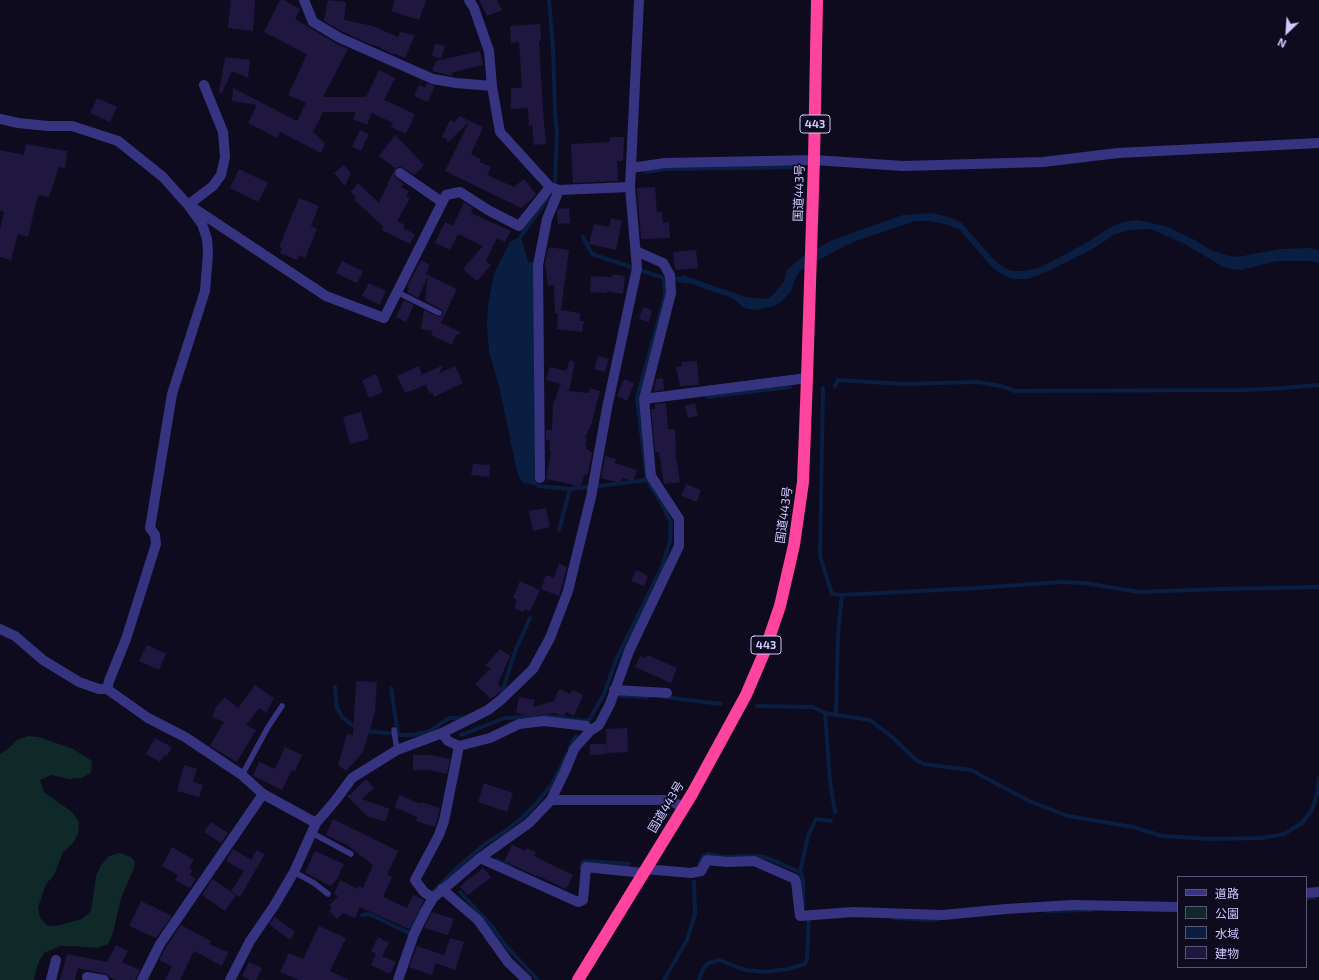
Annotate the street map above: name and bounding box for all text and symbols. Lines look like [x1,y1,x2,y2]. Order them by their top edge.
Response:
north arrow [1267,12,1307,52]
text: N [1275,36,1288,51]
road number: 443 [800,115,830,133]
street label: 国道443号 [791,164,807,222]
street label: 国道443号 [773,486,795,544]
road number: 443 [751,636,781,654]
street label: 国道443号 [645,779,687,835]
legend [1177,876,1307,968]
text: 道路 [1215,886,1239,900]
text: 公園 [1215,906,1239,920]
text: 水域 [1215,926,1239,940]
text: 建物 [1215,946,1239,960]

